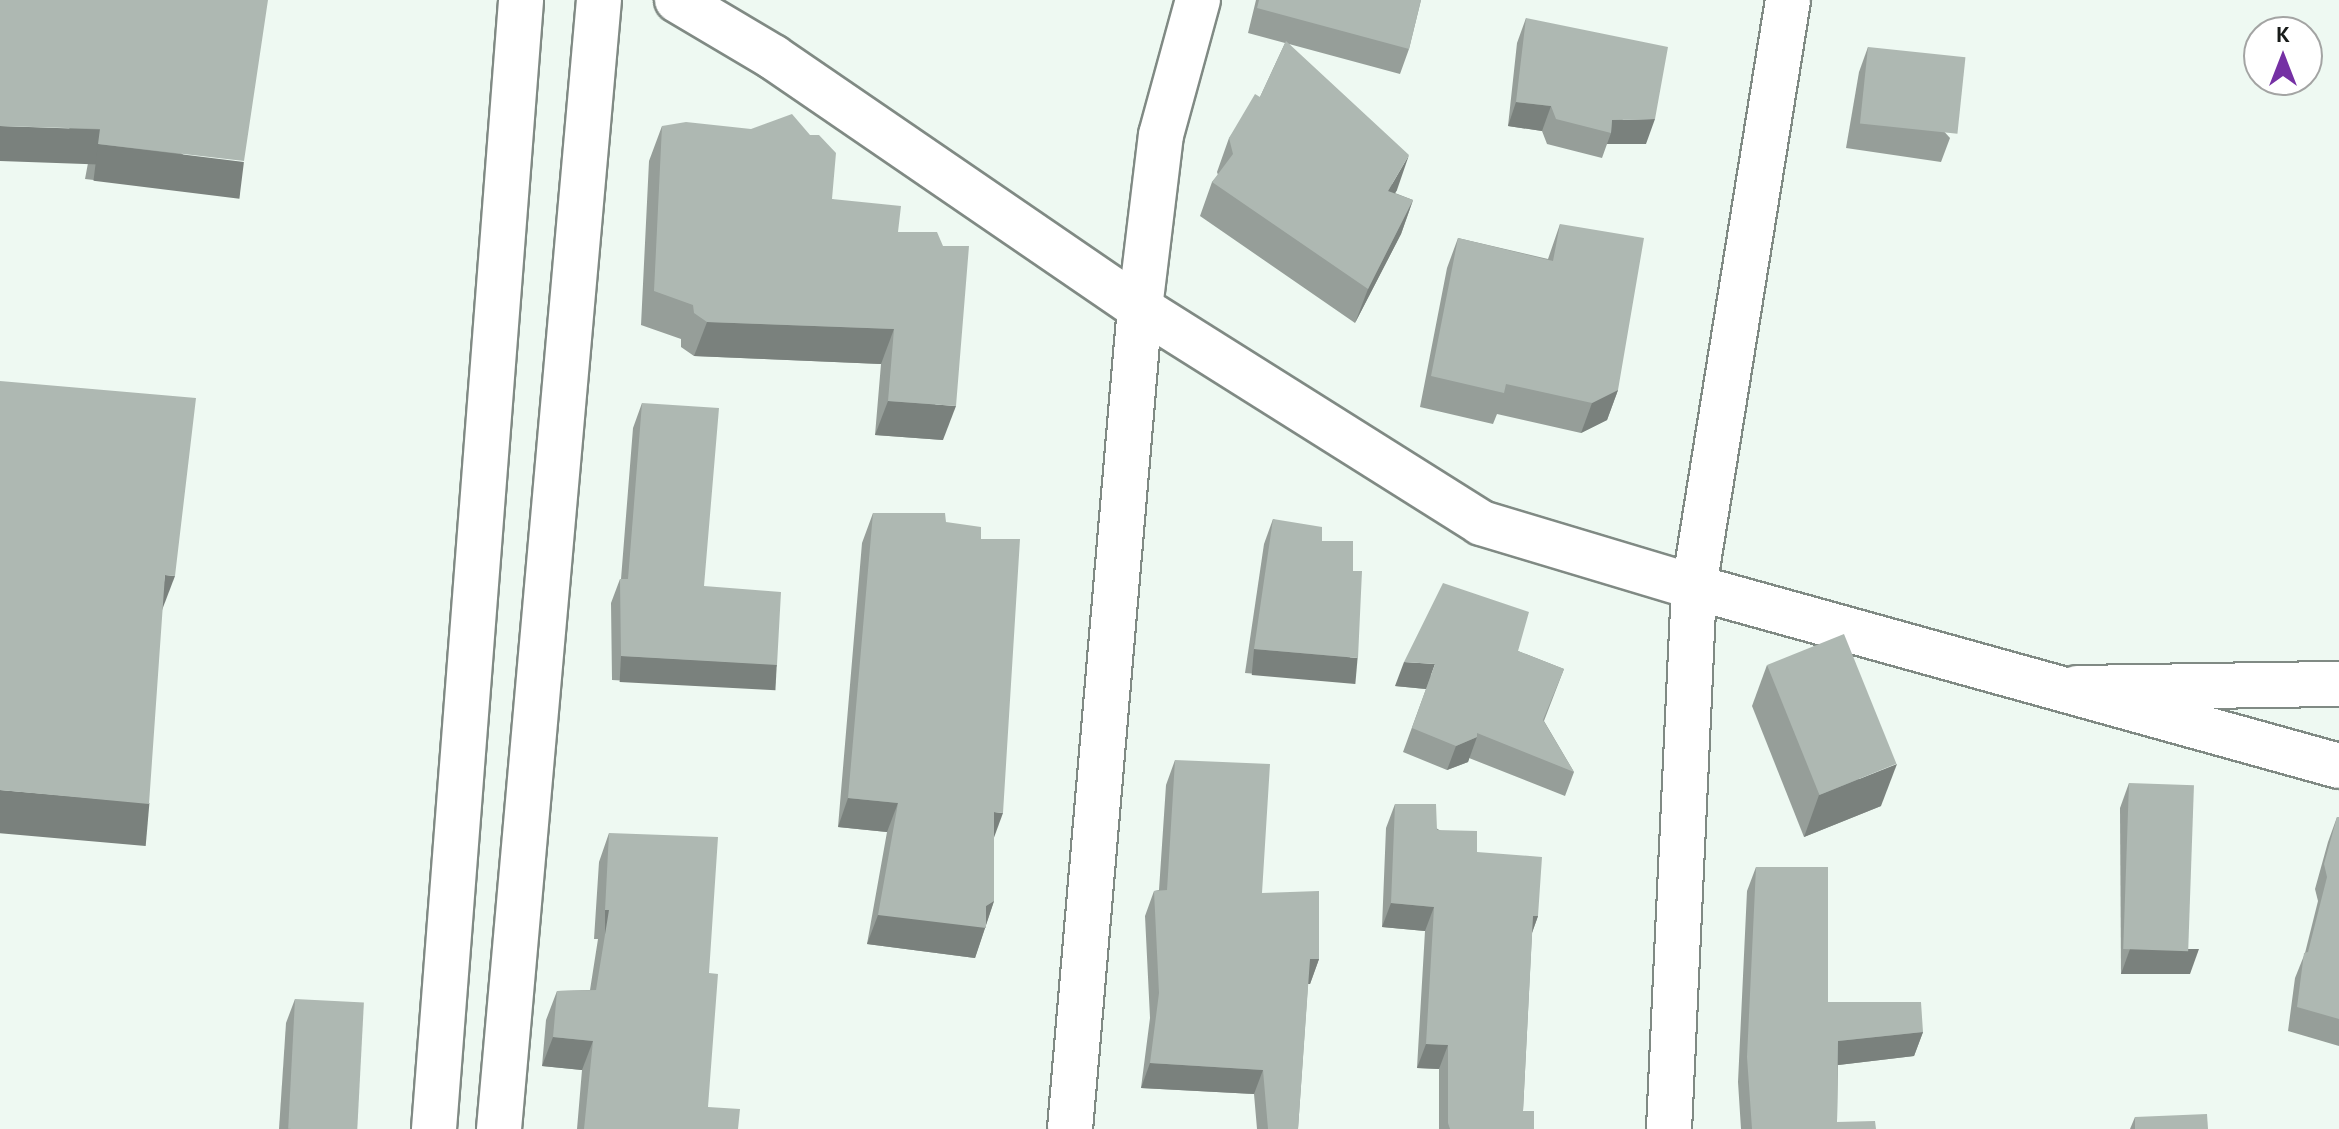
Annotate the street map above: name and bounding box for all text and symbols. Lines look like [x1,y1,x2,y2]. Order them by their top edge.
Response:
north arrow [2243,16,2323,96]
text: K [2276,20,2290,48]

